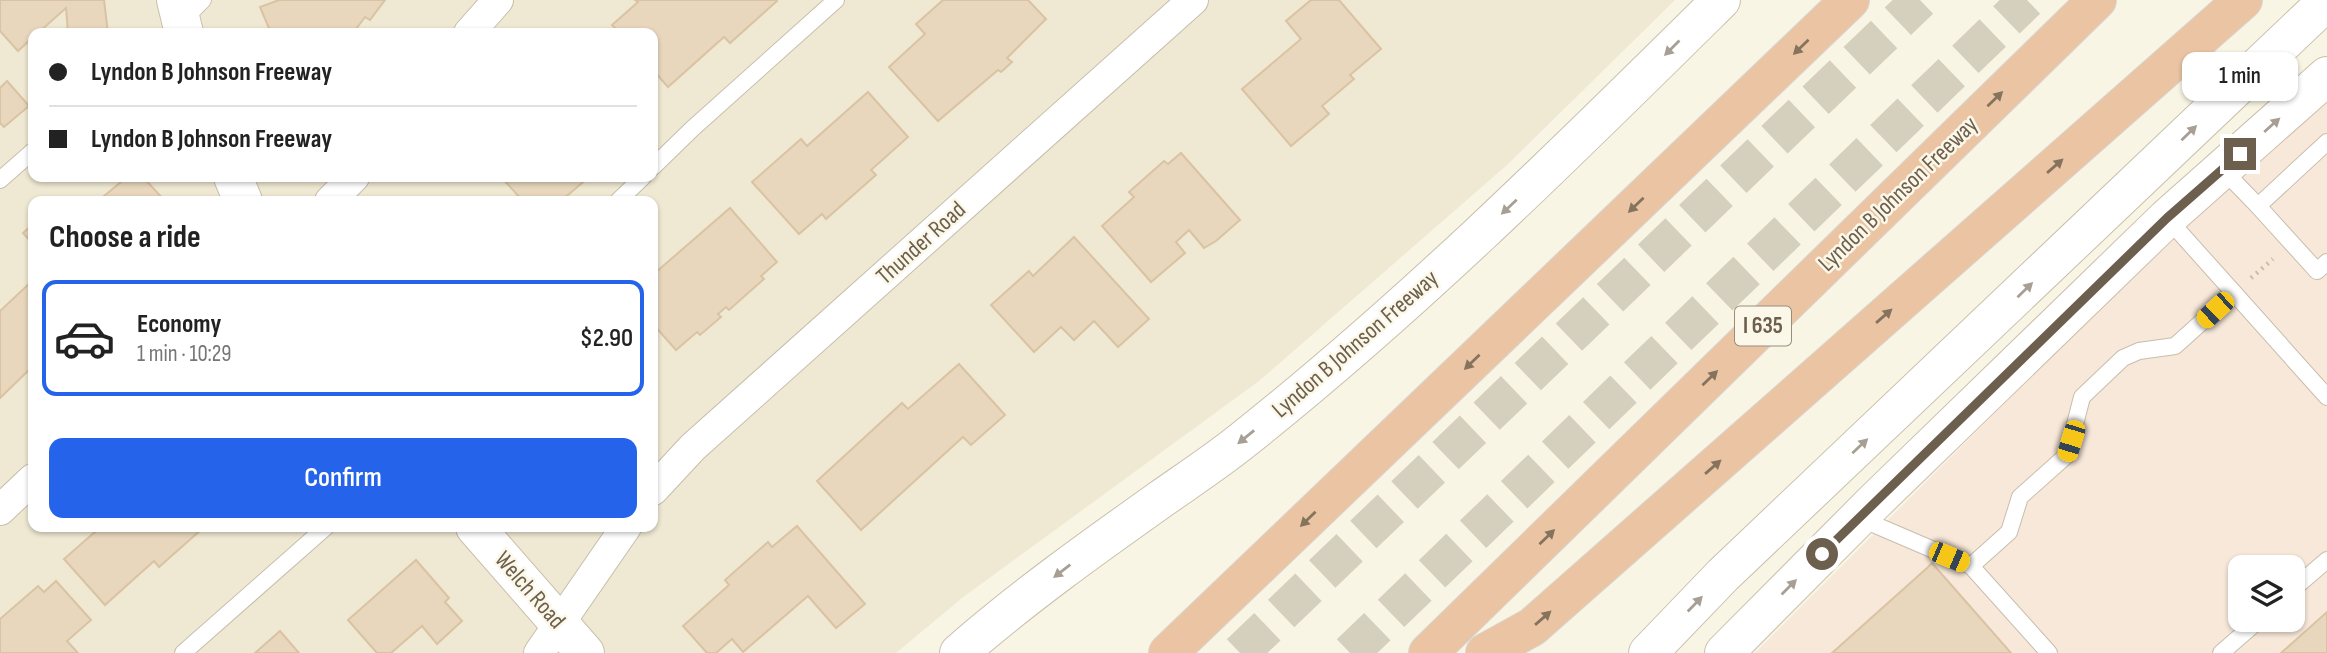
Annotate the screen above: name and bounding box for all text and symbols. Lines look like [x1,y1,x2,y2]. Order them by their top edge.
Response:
one-way arrow [1665,39,1681,56]
one-way arrow [1792,39,1809,56]
callout: 1 min [2182,52,2298,102]
text: Lyndon B Johnson Freeway [91,57,332,88]
text: 1 min [2219,62,2261,90]
one-way arrow [1987,91,2003,108]
street label: Lyndon B Johnson Freeway [1812,110,1984,278]
one-way arrow [2263,117,2281,133]
text: Lyndon B Johnson Freeway [91,124,332,155]
one-way arrow [2180,125,2197,141]
route end [2224,138,2256,170]
one-way arrow [2046,159,2063,174]
street label: Thunder Road [870,195,972,291]
one-way arrow [1628,196,1645,212]
one-way arrow [1501,198,1518,215]
text: Choose a ride [49,218,201,257]
street label: Lyndon B Johnson Freeway [1266,264,1444,424]
one-way arrow [2016,281,2033,298]
car [2193,288,2238,332]
road number: I 635 [1735,306,1791,346]
icon: car [53,307,116,370]
text: Economy [137,309,221,340]
one-way arrow [1875,309,1892,325]
text: $2.90 [580,323,633,354]
text: 1 min · 10:29 [137,340,232,368]
one-way arrow [1464,354,1481,370]
one-way arrow [1701,370,1718,386]
car [2055,418,2088,464]
one-way arrow [1238,430,1256,445]
button: Confirm [49,438,637,518]
one-way arrow [1851,438,1868,455]
one-way arrow [1704,459,1722,475]
one-way arrow [1300,511,1317,527]
one-way arrow [1538,529,1555,545]
route start [1806,538,1838,570]
car [1926,539,1973,575]
street label: Welch Road [489,545,571,635]
map controls [2228,555,2305,632]
button: layers [2228,555,2305,632]
one-way arrow [1053,563,1071,577]
one-way arrow [1781,579,1798,596]
one-way arrow [1687,596,1703,613]
one-way arrow [1534,610,1552,626]

